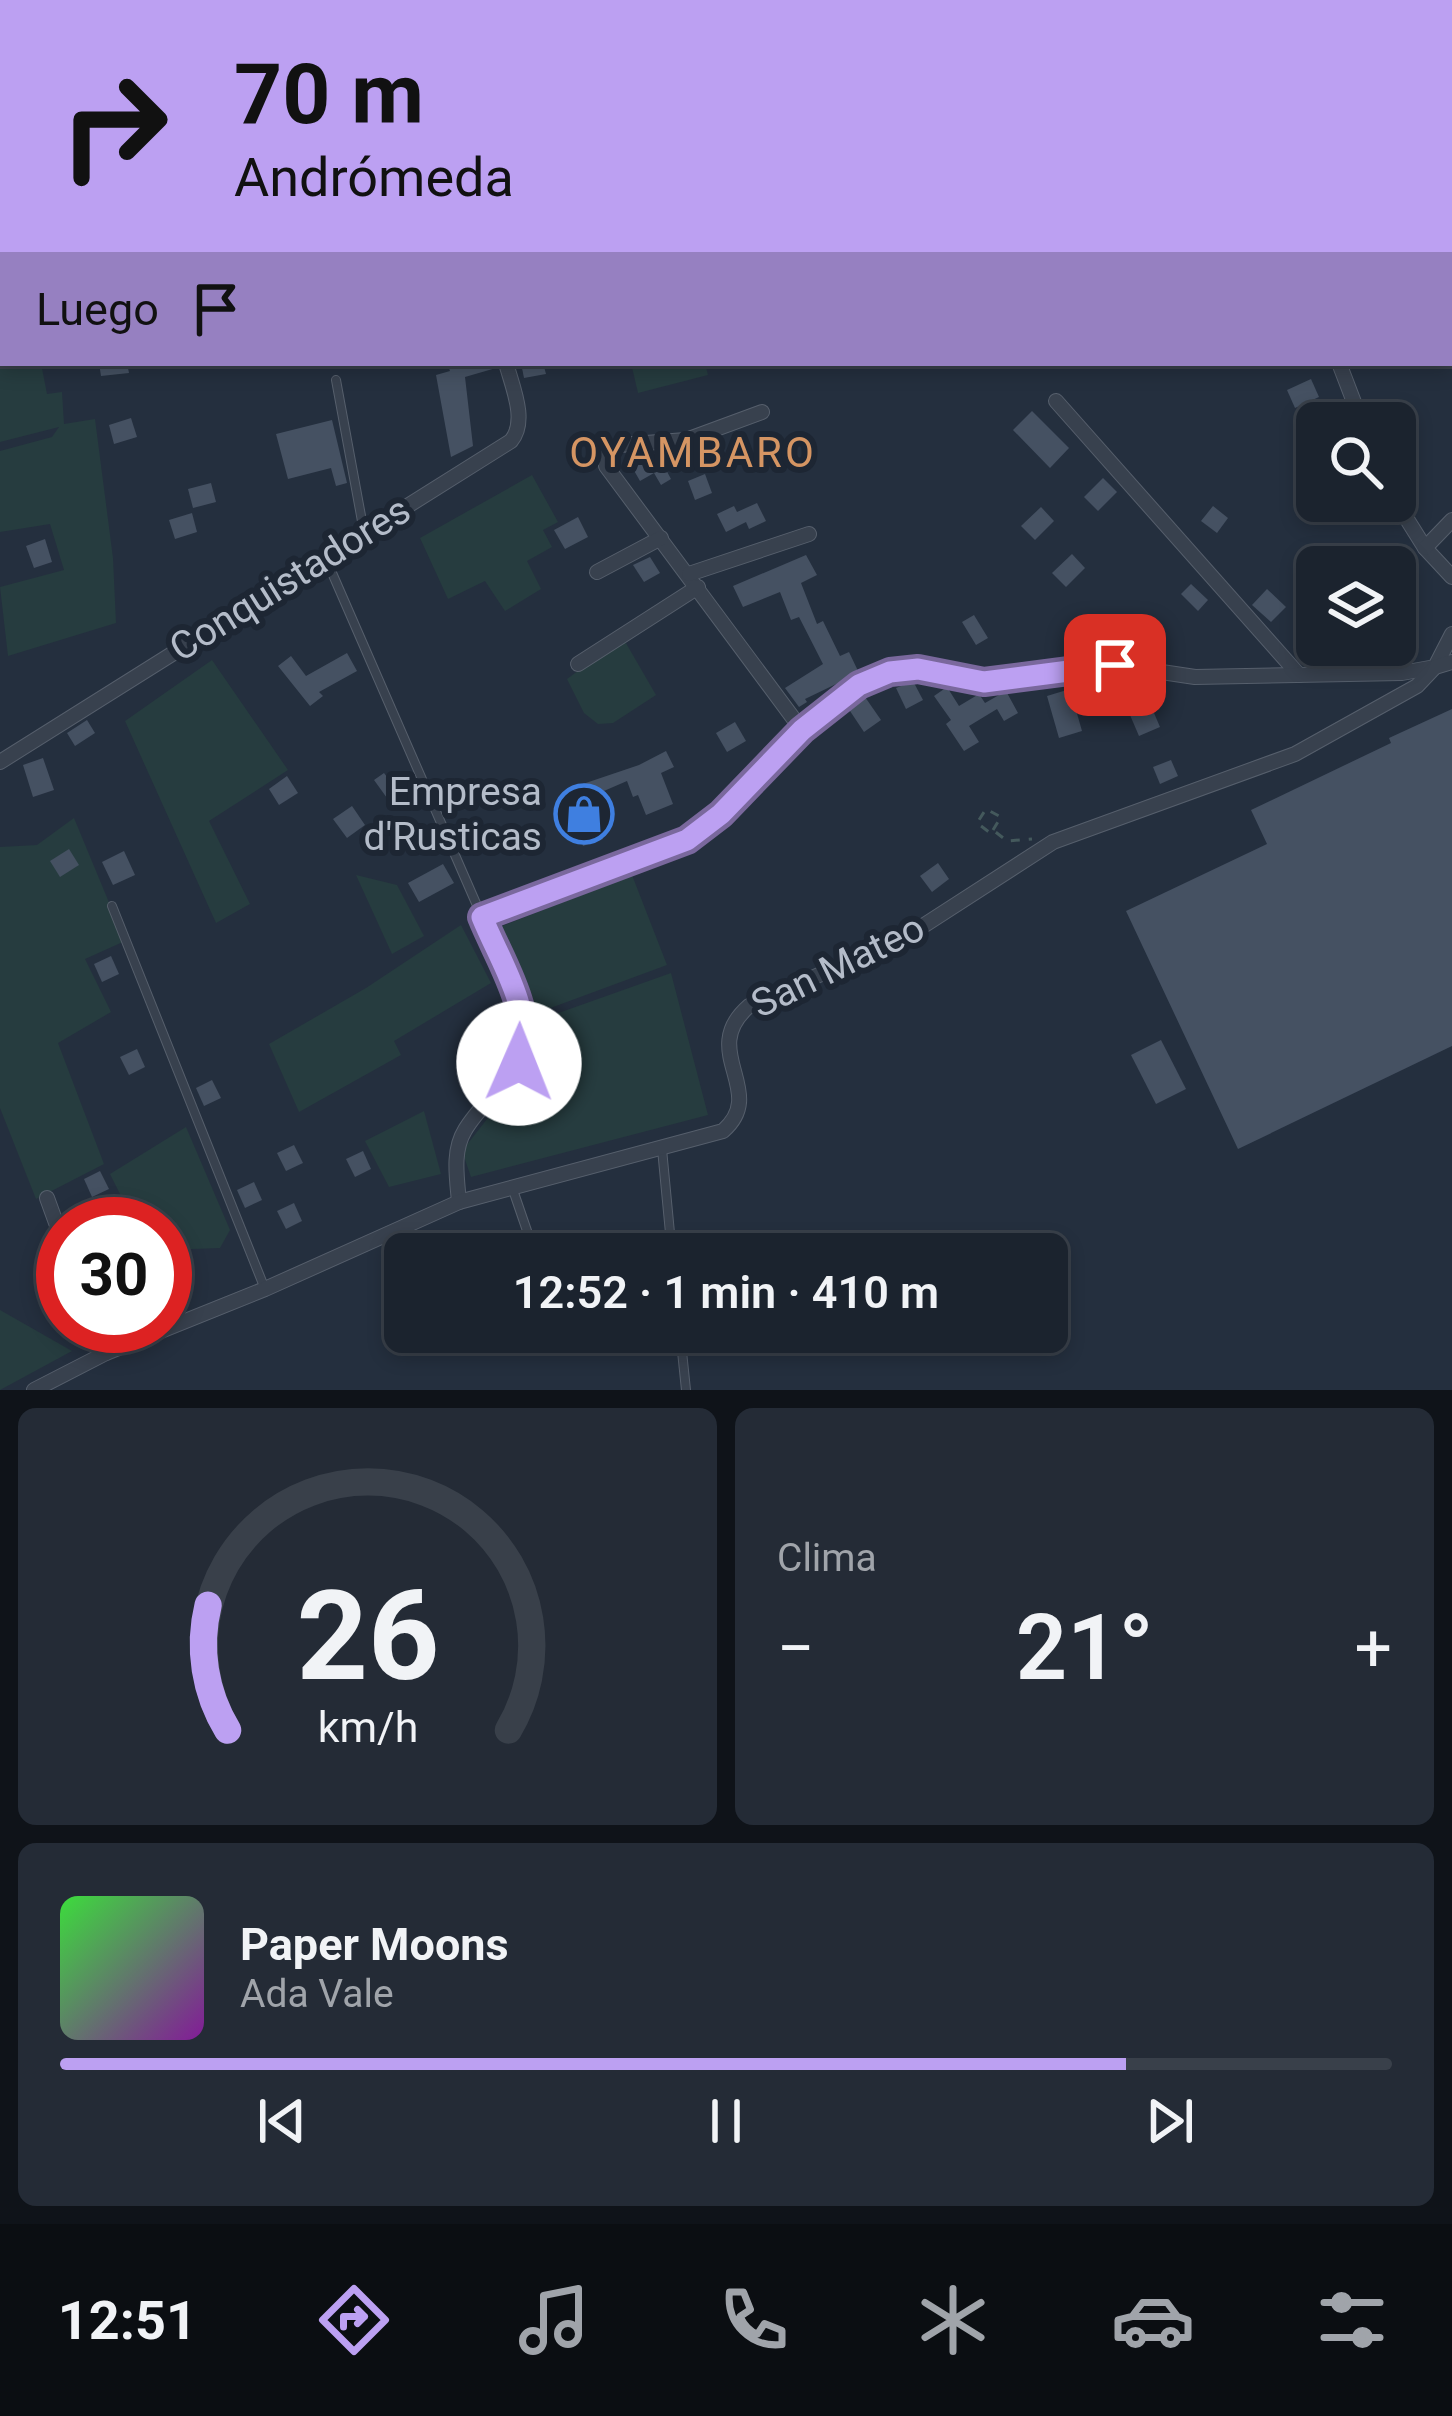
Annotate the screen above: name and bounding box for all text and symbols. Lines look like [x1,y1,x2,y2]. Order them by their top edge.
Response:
text: 70 m [234,45,424,144]
icon: right [36,48,192,204]
text: Andrómeda [234,146,514,209]
icon: arrive [183,276,249,342]
text: Luego [36,283,159,336]
map controls [1296,402,1416,666]
button: search [1296,402,1416,522]
district label: OYAMBARO [569,428,817,477]
street label: Conquistadores [161,487,419,671]
button: layers [1296,546,1416,666]
pin [1064,614,1166,716]
icon: arrive [1082,632,1148,698]
place label: Empresa d'Rusticas [364,769,542,860]
shop icon: Empresa d'Rusticas [553,783,615,845]
street label: San Mateo [744,904,932,1028]
position arrow [456,1000,582,1126]
speed limit sign: 30 [36,1197,192,1353]
text: 12:52 · 1 min · 410 m [513,1266,939,1319]
text: Clima [777,1535,877,1581]
text: 26 [296,1563,439,1709]
text: 21° [1016,1596,1153,1701]
text: − [777,1610,815,1687]
text: + [1355,1610,1392,1687]
text: km/h [317,1701,418,1751]
text: Paper Moons [240,1918,509,1971]
text: Ada Vale [240,1971,394,2017]
icon: previous [249,2088,315,2154]
icon: pause [693,2088,759,2154]
icon: next [1137,2088,1203,2154]
icon: directions [312,2278,396,2362]
icon: music [512,2278,596,2362]
icon: phone [712,2278,796,2362]
icon: climate [911,2278,995,2362]
icon: car [1111,2278,1195,2362]
icon: filters [1310,2278,1394,2362]
text: 12:51 [58,2289,197,2352]

